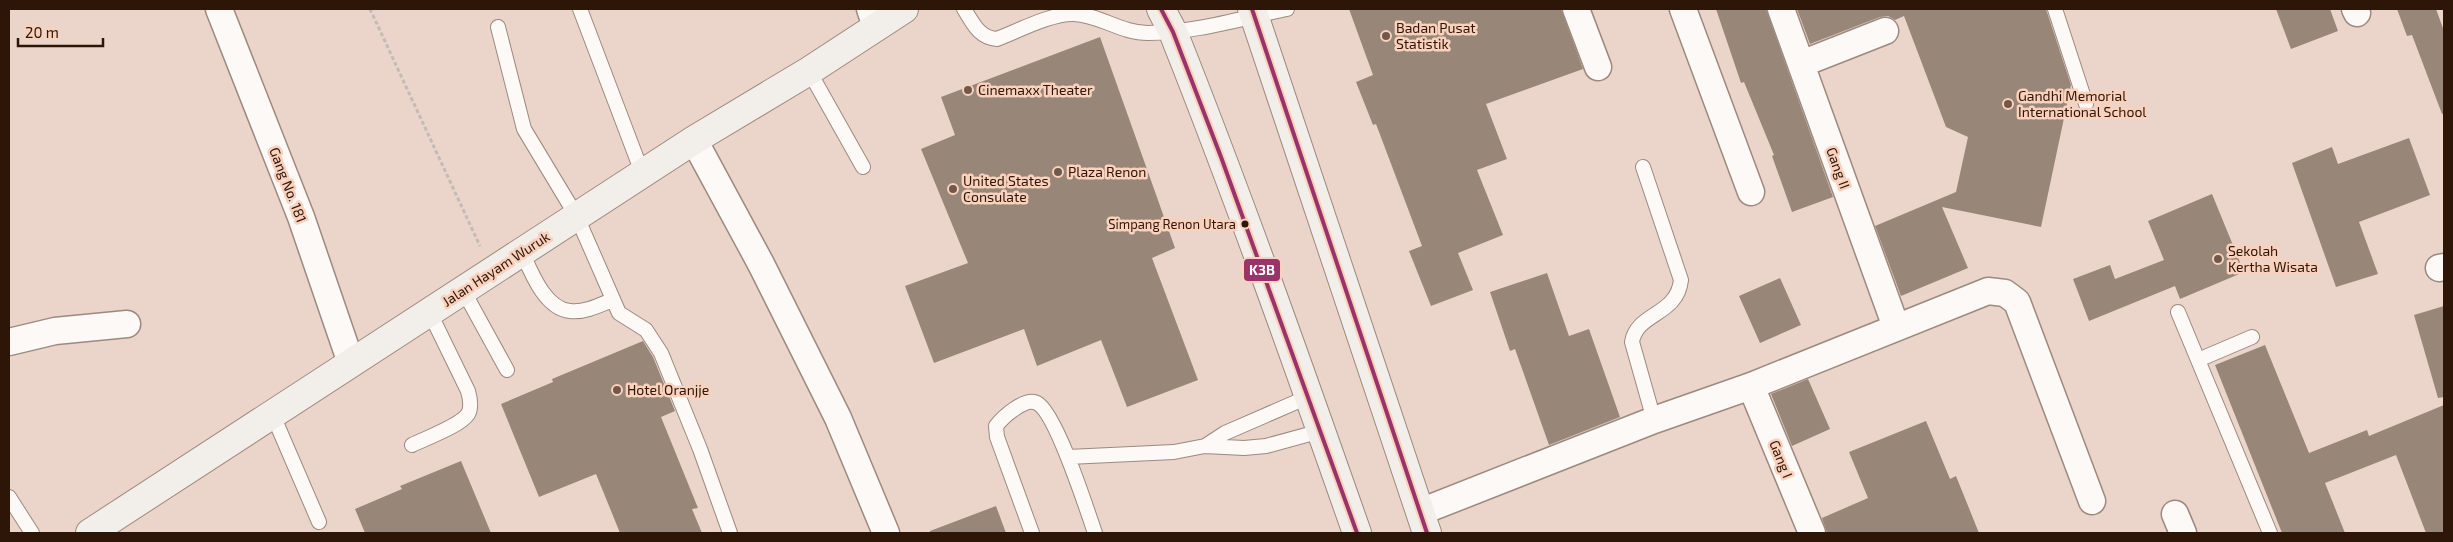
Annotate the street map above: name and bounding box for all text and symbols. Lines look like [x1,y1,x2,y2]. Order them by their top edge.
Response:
scale bar [18,15,102,47]
place label: Badan Pusat Statistik [1396,19,1476,52]
text: 20 m [25,23,59,41]
marker: Badan Pusat Statistik [1380,30,1392,42]
place label: Cinemaxx Theater [978,81,1093,98]
marker: Cinemaxx Theater [962,84,974,96]
place label: Gandhi Memorial International School [2018,87,2147,120]
marker: Gandhi Memorial International School [2002,98,2014,110]
street label: Gang No. 181 [266,145,311,225]
street label: Gang II [1823,145,1854,191]
place label: Plaza Renon [1068,163,1146,180]
marker: Plaza Renon [1052,166,1064,178]
place label: United States Consulate [963,172,1049,205]
marker: United States Consulate [947,183,959,195]
place label: Simpang Renon Utara [1108,216,1236,232]
marker: Simpang Renon Utara [1240,219,1250,229]
street label: Jalan Hayam Wuruk [439,228,553,310]
place label: Sekolah Kertha Wisata [2228,242,2318,275]
marker: Sekolah Kertha Wisata [2212,253,2224,265]
line badge: K3B [1243,258,1281,282]
text: K3B [1249,261,1275,278]
place label: Hotel Oranjje [627,381,709,398]
marker: Hotel Oranjje [611,384,623,396]
street label: Gang I [1766,437,1797,480]

